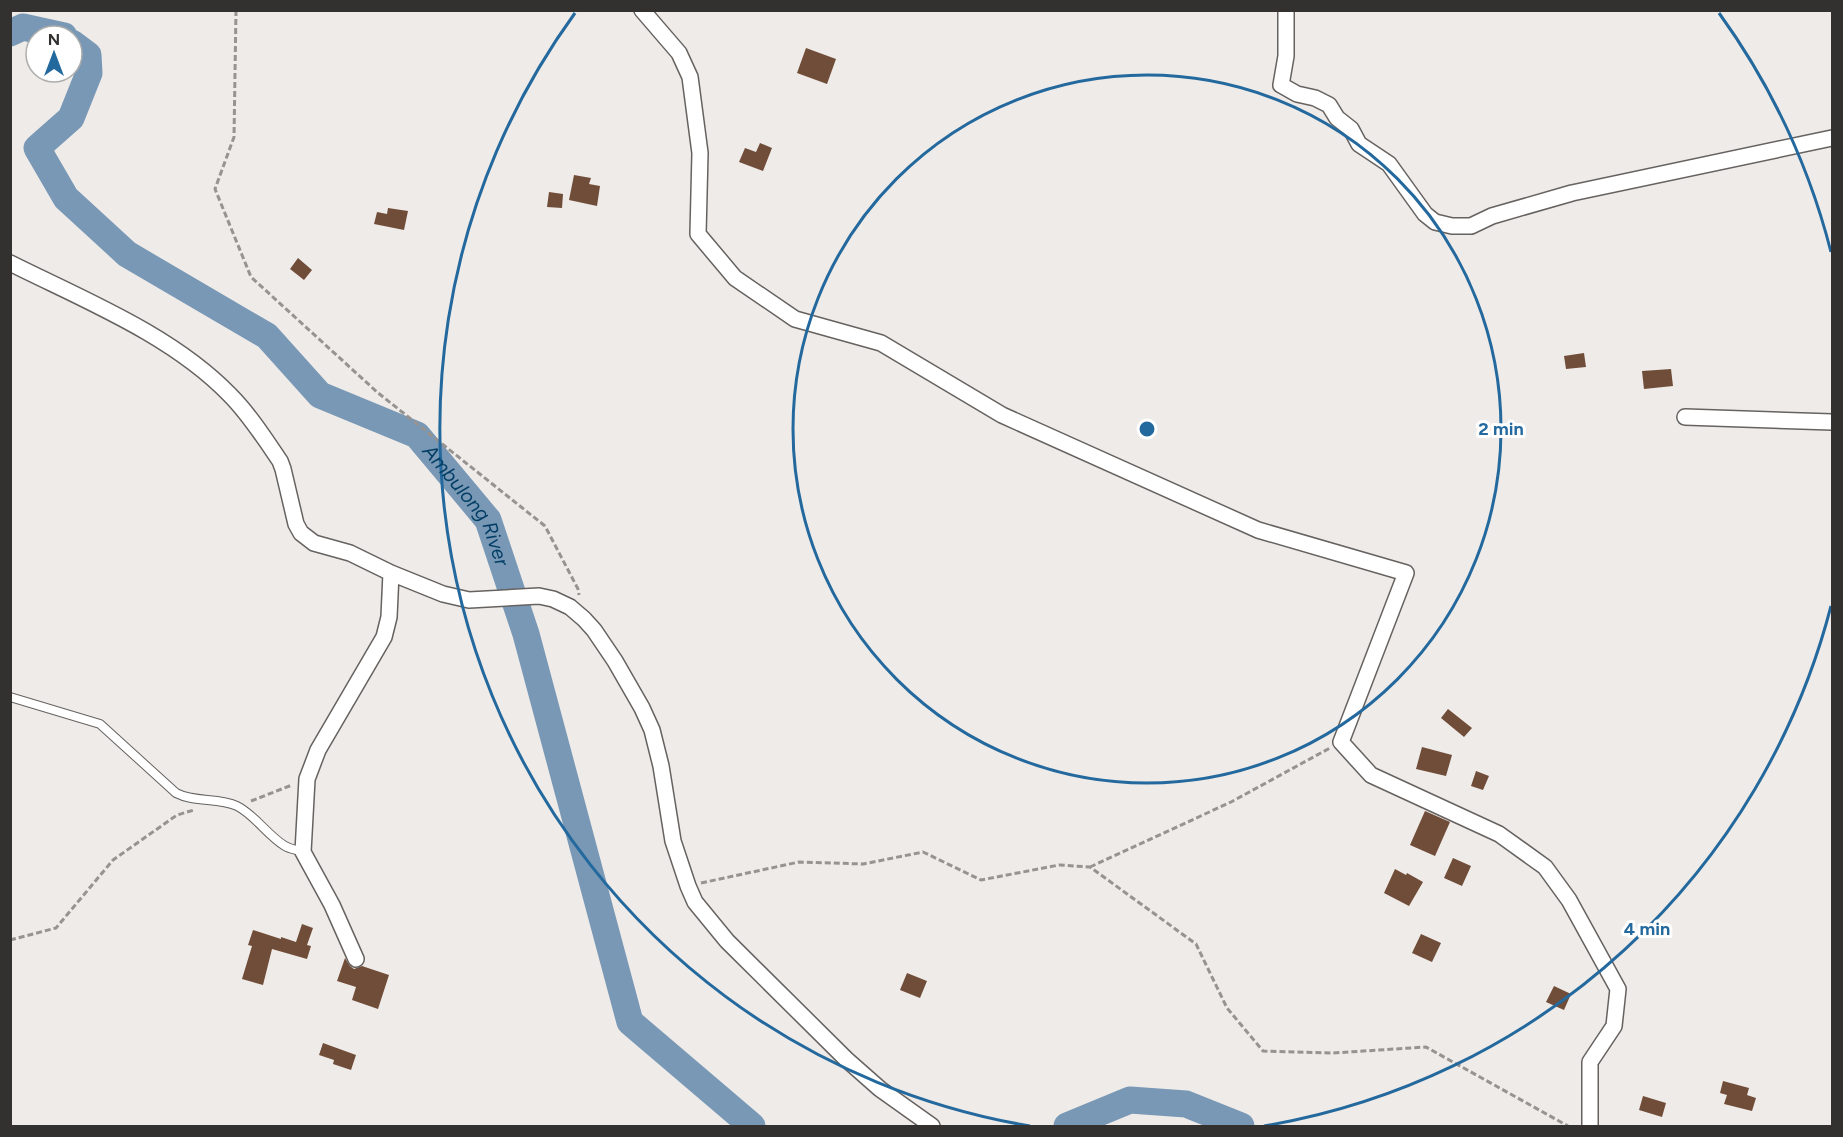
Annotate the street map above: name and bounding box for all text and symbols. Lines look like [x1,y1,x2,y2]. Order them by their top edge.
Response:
north arrow [24,24,84,84]
text: N [48,30,60,49]
text: 2 min [1478,418,1524,440]
centre of rings [1137,419,1157,439]
water label: Ambulong River [417,439,515,570]
text: 4 min [1624,918,1670,940]

